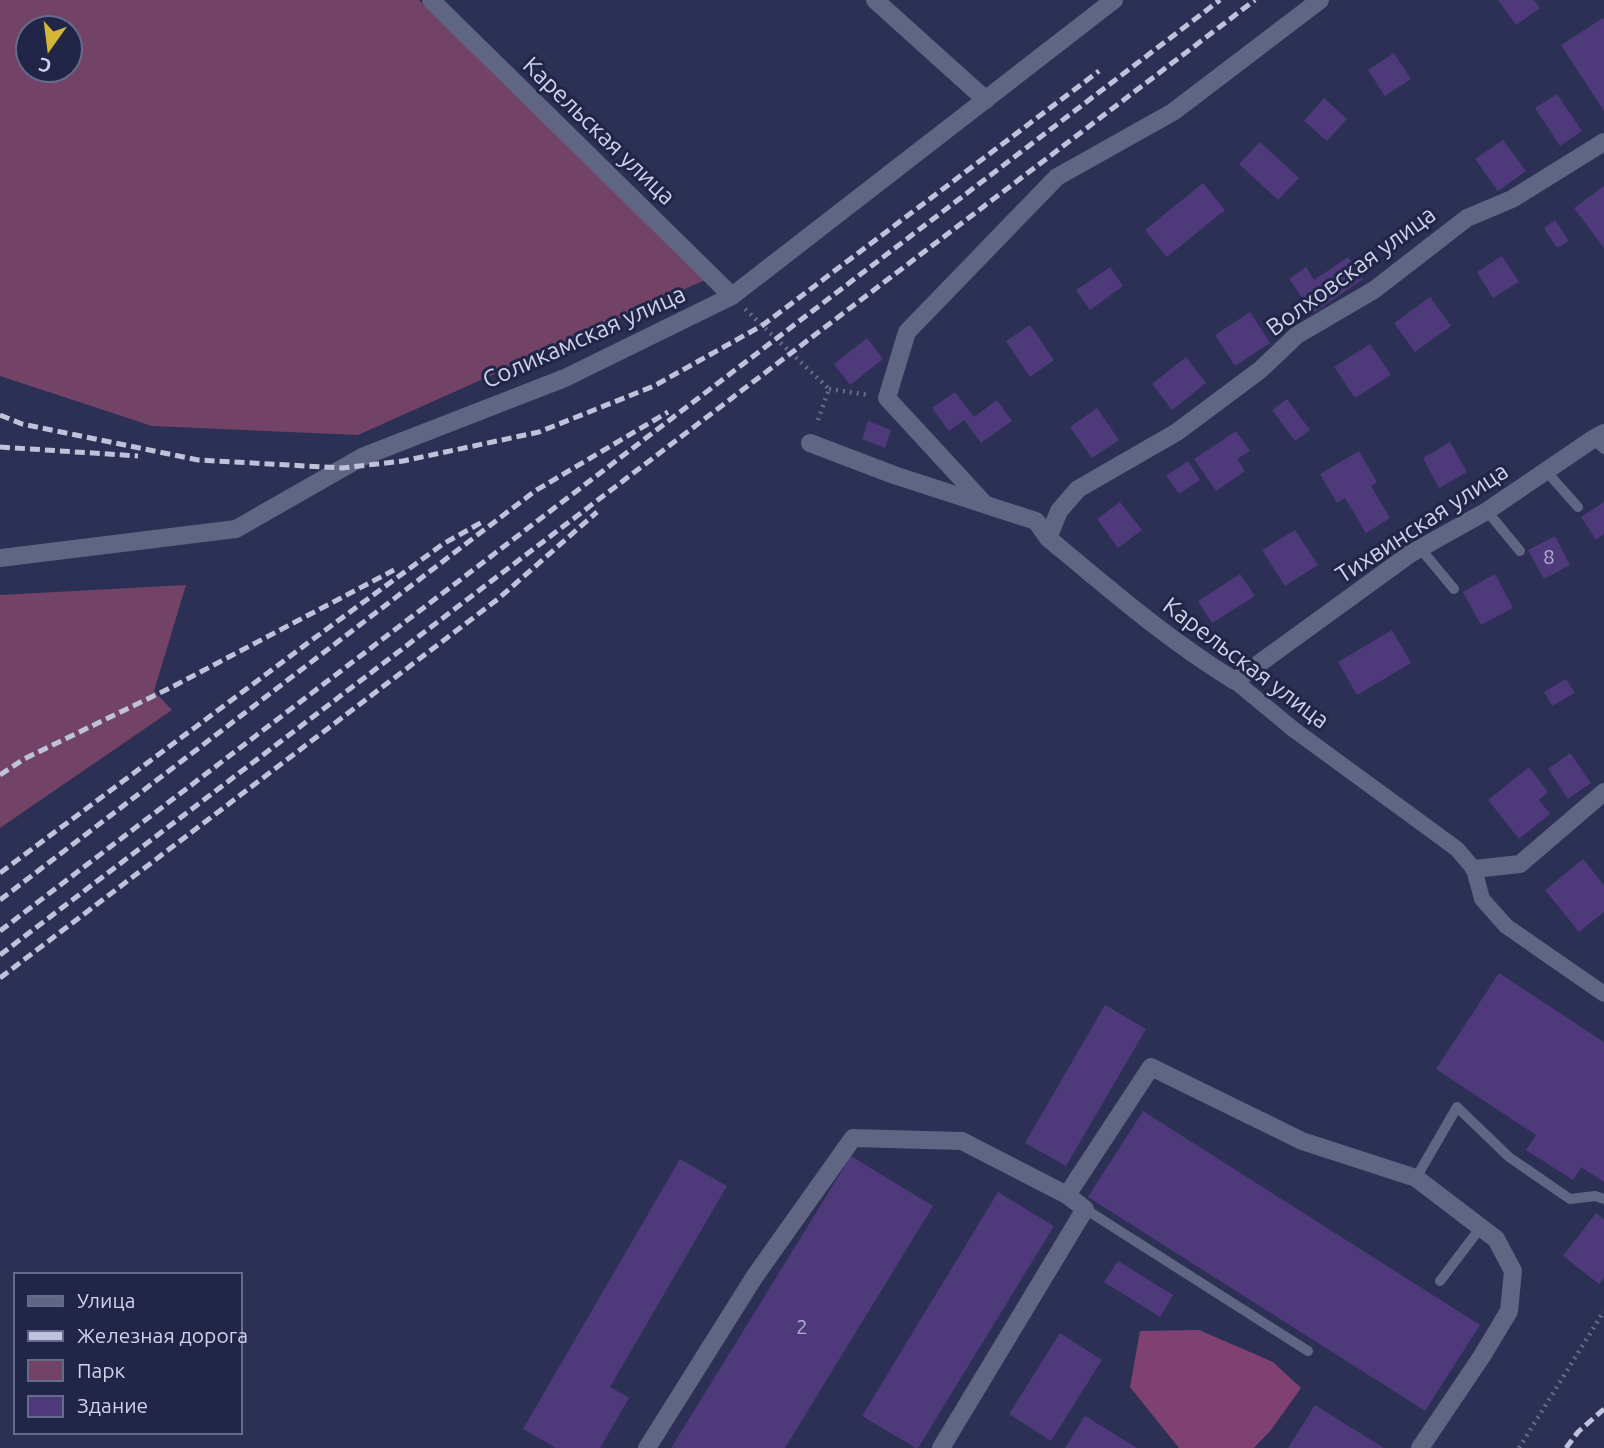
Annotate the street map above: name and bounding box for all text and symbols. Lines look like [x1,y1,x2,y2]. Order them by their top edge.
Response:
north arrow [14,14,84,84]
street label: Карельская улица [518,51,681,210]
text: С [36,53,53,78]
street label: Волховская улица [1261,200,1441,341]
street label: Соликамская улица [478,280,689,393]
street label: Тихвинская улица [1331,457,1513,588]
house number: 8 [1543,544,1555,568]
street label: Карельская улица [1158,591,1335,734]
legend [14,1273,242,1434]
text: Улица [77,1288,135,1312]
house number: 2 [796,1314,808,1338]
text: Железная дорога [77,1323,248,1347]
text: Парк [77,1358,126,1382]
text: Здание [77,1393,148,1417]

